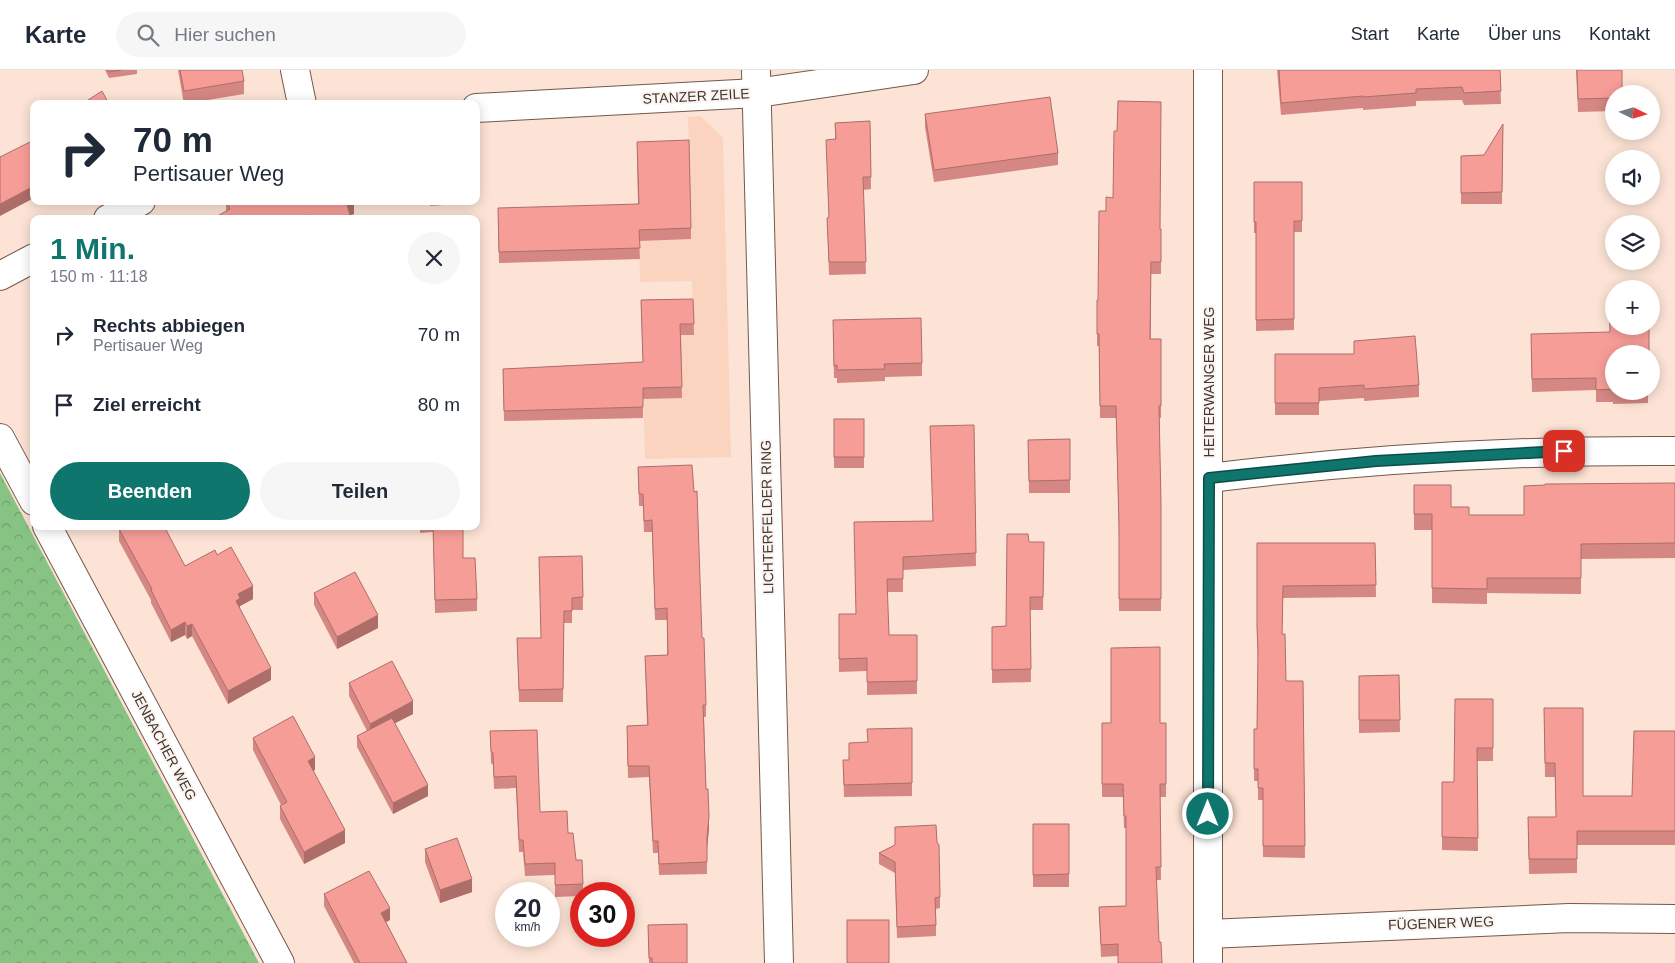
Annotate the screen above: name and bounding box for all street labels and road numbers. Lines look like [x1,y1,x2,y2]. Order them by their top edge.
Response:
street label: STANZER ZEILE [642,85,750,107]
street label: HEITERWANGER WEG [1201,307,1217,457]
street label: LICHTERFELDER RING [758,440,776,594]
street label: JENBACHER WEG [128,687,200,803]
street label: FÜGENER WEG [1388,912,1494,933]

